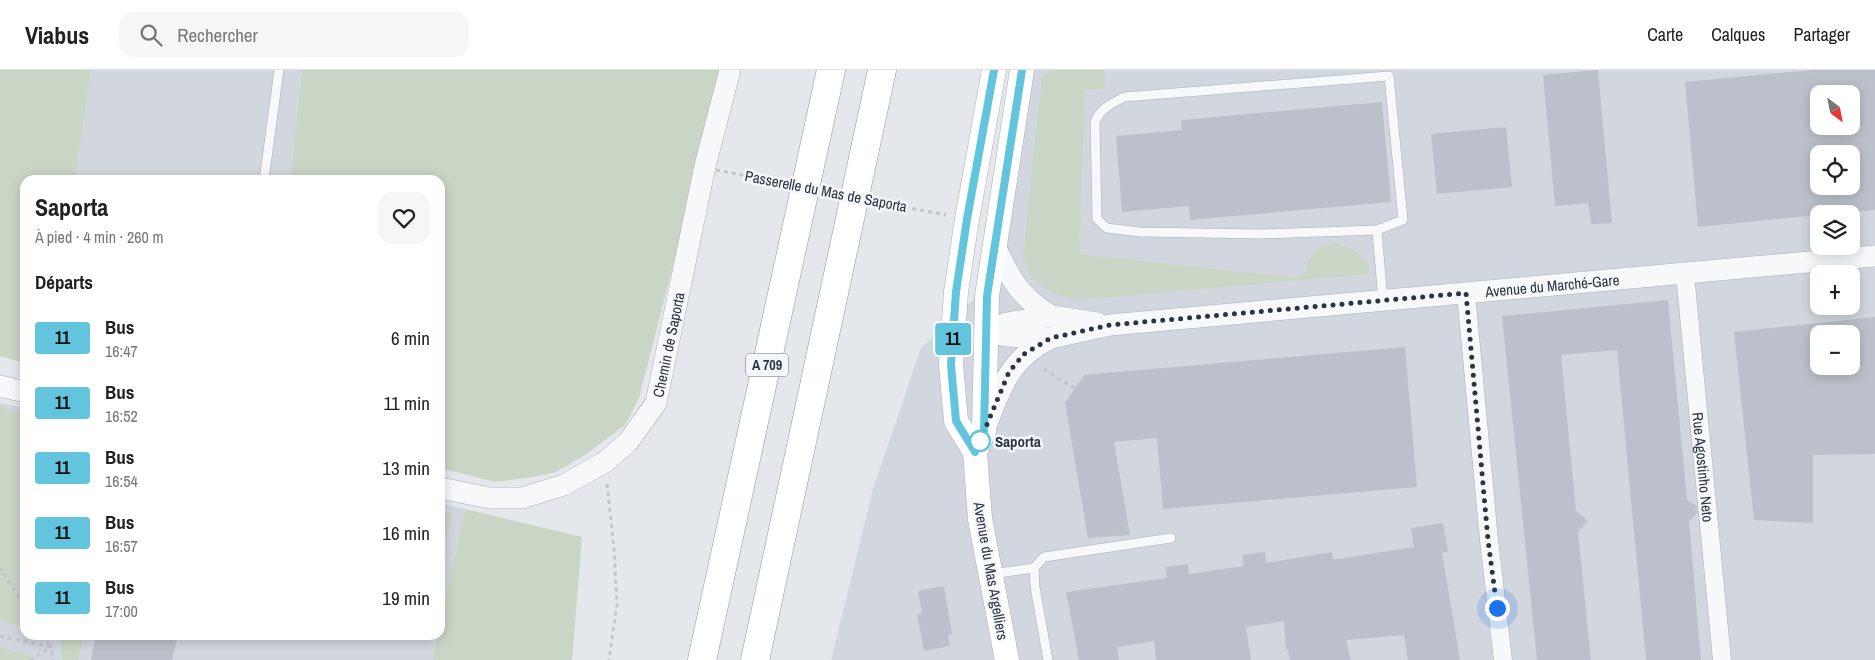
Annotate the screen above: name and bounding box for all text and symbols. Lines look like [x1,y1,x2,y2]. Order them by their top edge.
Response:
search box [119,12,469,57]
text: Viabus [25,19,89,51]
icon: search [137,21,165,49]
text: Rechercher [177,22,258,48]
text: Carte [1647,22,1683,47]
text: Calques [1711,22,1765,47]
text: Partager [1793,22,1850,47]
north arrow [1810,85,1860,135]
map controls [1810,85,1860,375]
button: locate [1810,145,1860,195]
street label: Passerelle du Mas de Saporta [743,165,909,217]
text: Saporta [35,191,108,223]
button: heart [378,192,430,244]
button: layers [1810,205,1860,255]
text: À pied · 4 min · 260 m [35,226,163,248]
button: + [1810,265,1860,315]
text: Départs [35,269,93,295]
street label: Avenue du Marché-Gare [1483,269,1620,302]
street label: Chemin de Saporta [647,290,689,399]
text: Bus [105,314,134,340]
line badge: 11 [930,323,976,355]
text: 11 [55,325,70,350]
text: 6 min [391,325,430,351]
button: − [1810,325,1860,375]
text: 11 [945,326,961,351]
text: 16:47 [105,340,138,362]
road number: A 709 [746,354,788,376]
text: Bus [105,379,134,405]
text: 11 [55,390,70,415]
text: 11 min [384,390,430,416]
text: 16:52 [105,405,138,427]
street label: Rue Agostinho Neto [1688,411,1719,523]
marker: Saporta [969,430,991,452]
place label: Saporta [995,431,1041,452]
text: Bus [105,444,134,470]
text: 11 [55,455,70,480]
text: 13 min [382,455,430,481]
text: 16:54 [105,470,138,492]
street label: Avenue du Mas Argelliers [968,499,1013,642]
text: Bus [105,509,134,535]
text: 11 [55,520,70,545]
text: 16 min [382,520,430,546]
text: 16:57 [105,535,138,557]
text: Bus [105,574,134,600]
text: 11 [55,585,70,610]
text: 19 min [382,585,430,611]
your location [1485,596,1510,621]
text: 17:00 [105,600,138,622]

